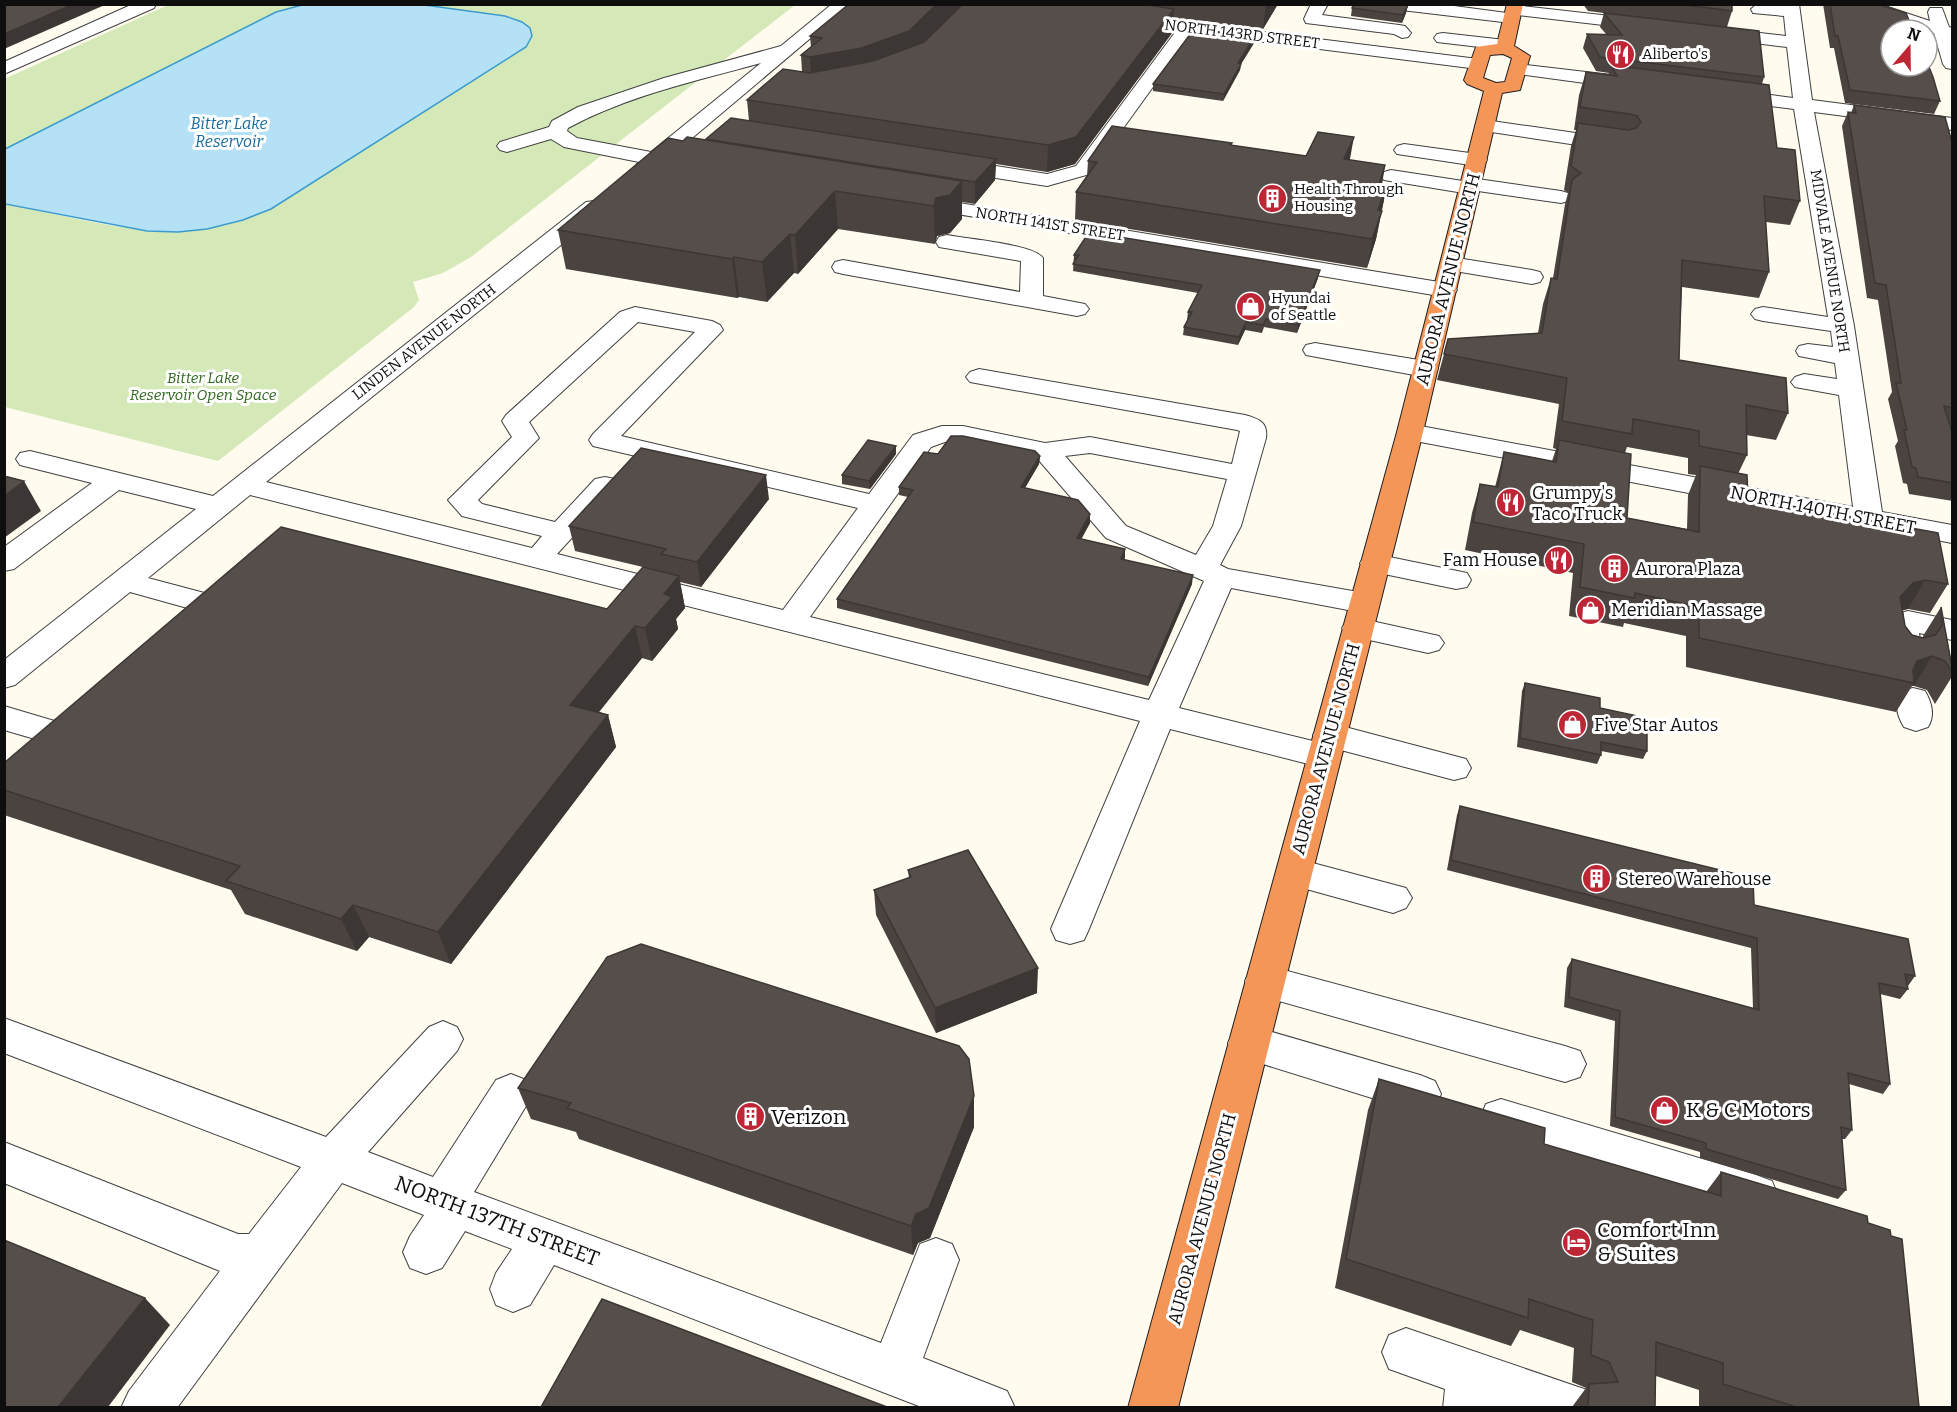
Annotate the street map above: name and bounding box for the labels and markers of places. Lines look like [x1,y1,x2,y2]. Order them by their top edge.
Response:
restaurant icon: Aliberto's [1605,38,1637,70]
place label: Aliberto's [1642,45,1708,63]
place label: Health Through Housing [1294,180,1404,215]
building icon: Health Through Housing [1257,182,1289,214]
place label: Hyundai of Seattle [1271,289,1336,324]
shop icon: Hyundai of Seattle [1234,291,1266,323]
place label: Grumpy's Taco Truck [1532,482,1623,525]
restaurant icon: Grumpy's Taco Truck [1495,487,1527,519]
restaurant icon: Fam House [1542,544,1574,576]
place label: Fam House [1443,549,1537,571]
building icon: Aurora Plaza [1598,553,1630,585]
place label: Aurora Plaza [1635,558,1741,580]
shop icon: Meridian Massage [1574,594,1606,626]
place label: Meridian Massage [1611,599,1763,621]
shop icon: Five Star Autos [1557,709,1589,741]
place label: Five Star Autos [1594,714,1718,736]
building icon: Stereo Warehouse [1581,863,1613,895]
place label: Stereo Warehouse [1618,868,1771,890]
shop icon: K & C Motors [1649,1094,1681,1126]
place label: K & C Motors [1686,1097,1810,1123]
building icon: Verizon [734,1101,766,1133]
place label: Verizon [771,1104,846,1130]
place label: Comfort Inn & Suites [1597,1217,1716,1267]
hotel icon: Comfort Inn & Suites [1560,1226,1592,1258]

